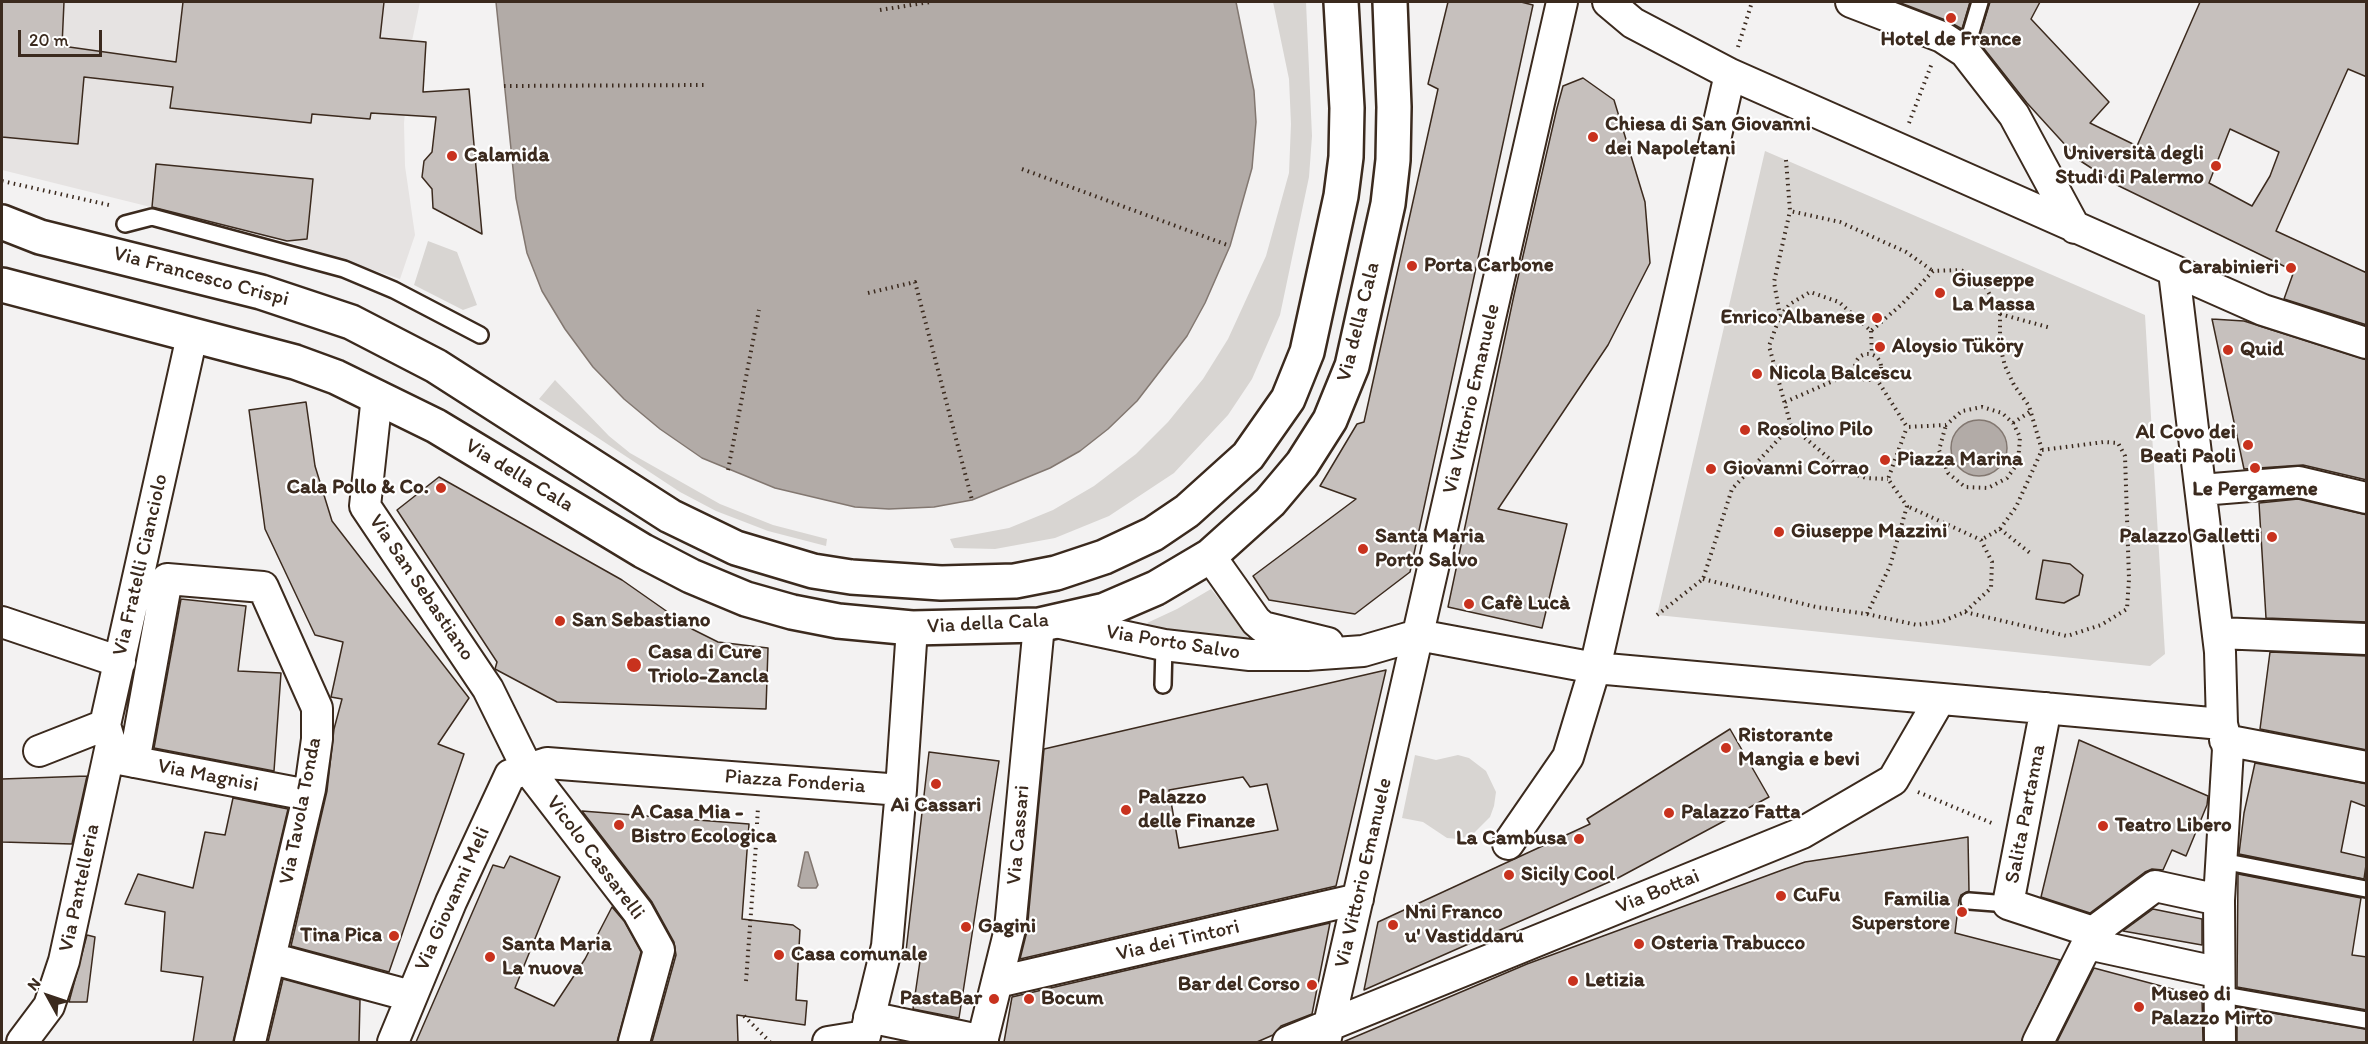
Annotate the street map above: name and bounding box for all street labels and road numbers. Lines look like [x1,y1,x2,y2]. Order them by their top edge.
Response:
street label: Via Francesco Crispi [110,241,292,313]
street label: Via della Cala [1332,260,1386,384]
street label: Via Vittorio Emanuele [1438,302,1506,496]
street label: Via della Cala [460,434,578,518]
street label: Via Fratelli Cianciolo [108,472,174,658]
street label: Via San Sebastiano [363,510,479,666]
street label: Via della Cala [926,608,1050,640]
street label: Via Porto Salvo [1104,620,1242,666]
street label: Via Tavola Tonda [274,735,328,887]
street label: Salita Partanna [2000,742,2052,886]
street label: Via Magnisi [155,754,261,798]
street label: Piazza Fonderia [724,765,866,799]
street label: Via Vittorio Emanuele [1330,776,1398,970]
street label: Via Cassari [1002,784,1036,886]
street label: Vicolo Cassarelli [540,791,650,925]
street label: Via Pantelleria [54,822,106,954]
street label: Via Giovanni Meli [410,823,496,975]
street label: Via Bottai [1613,864,1703,920]
street label: Via dei Tintori [1114,915,1242,967]

